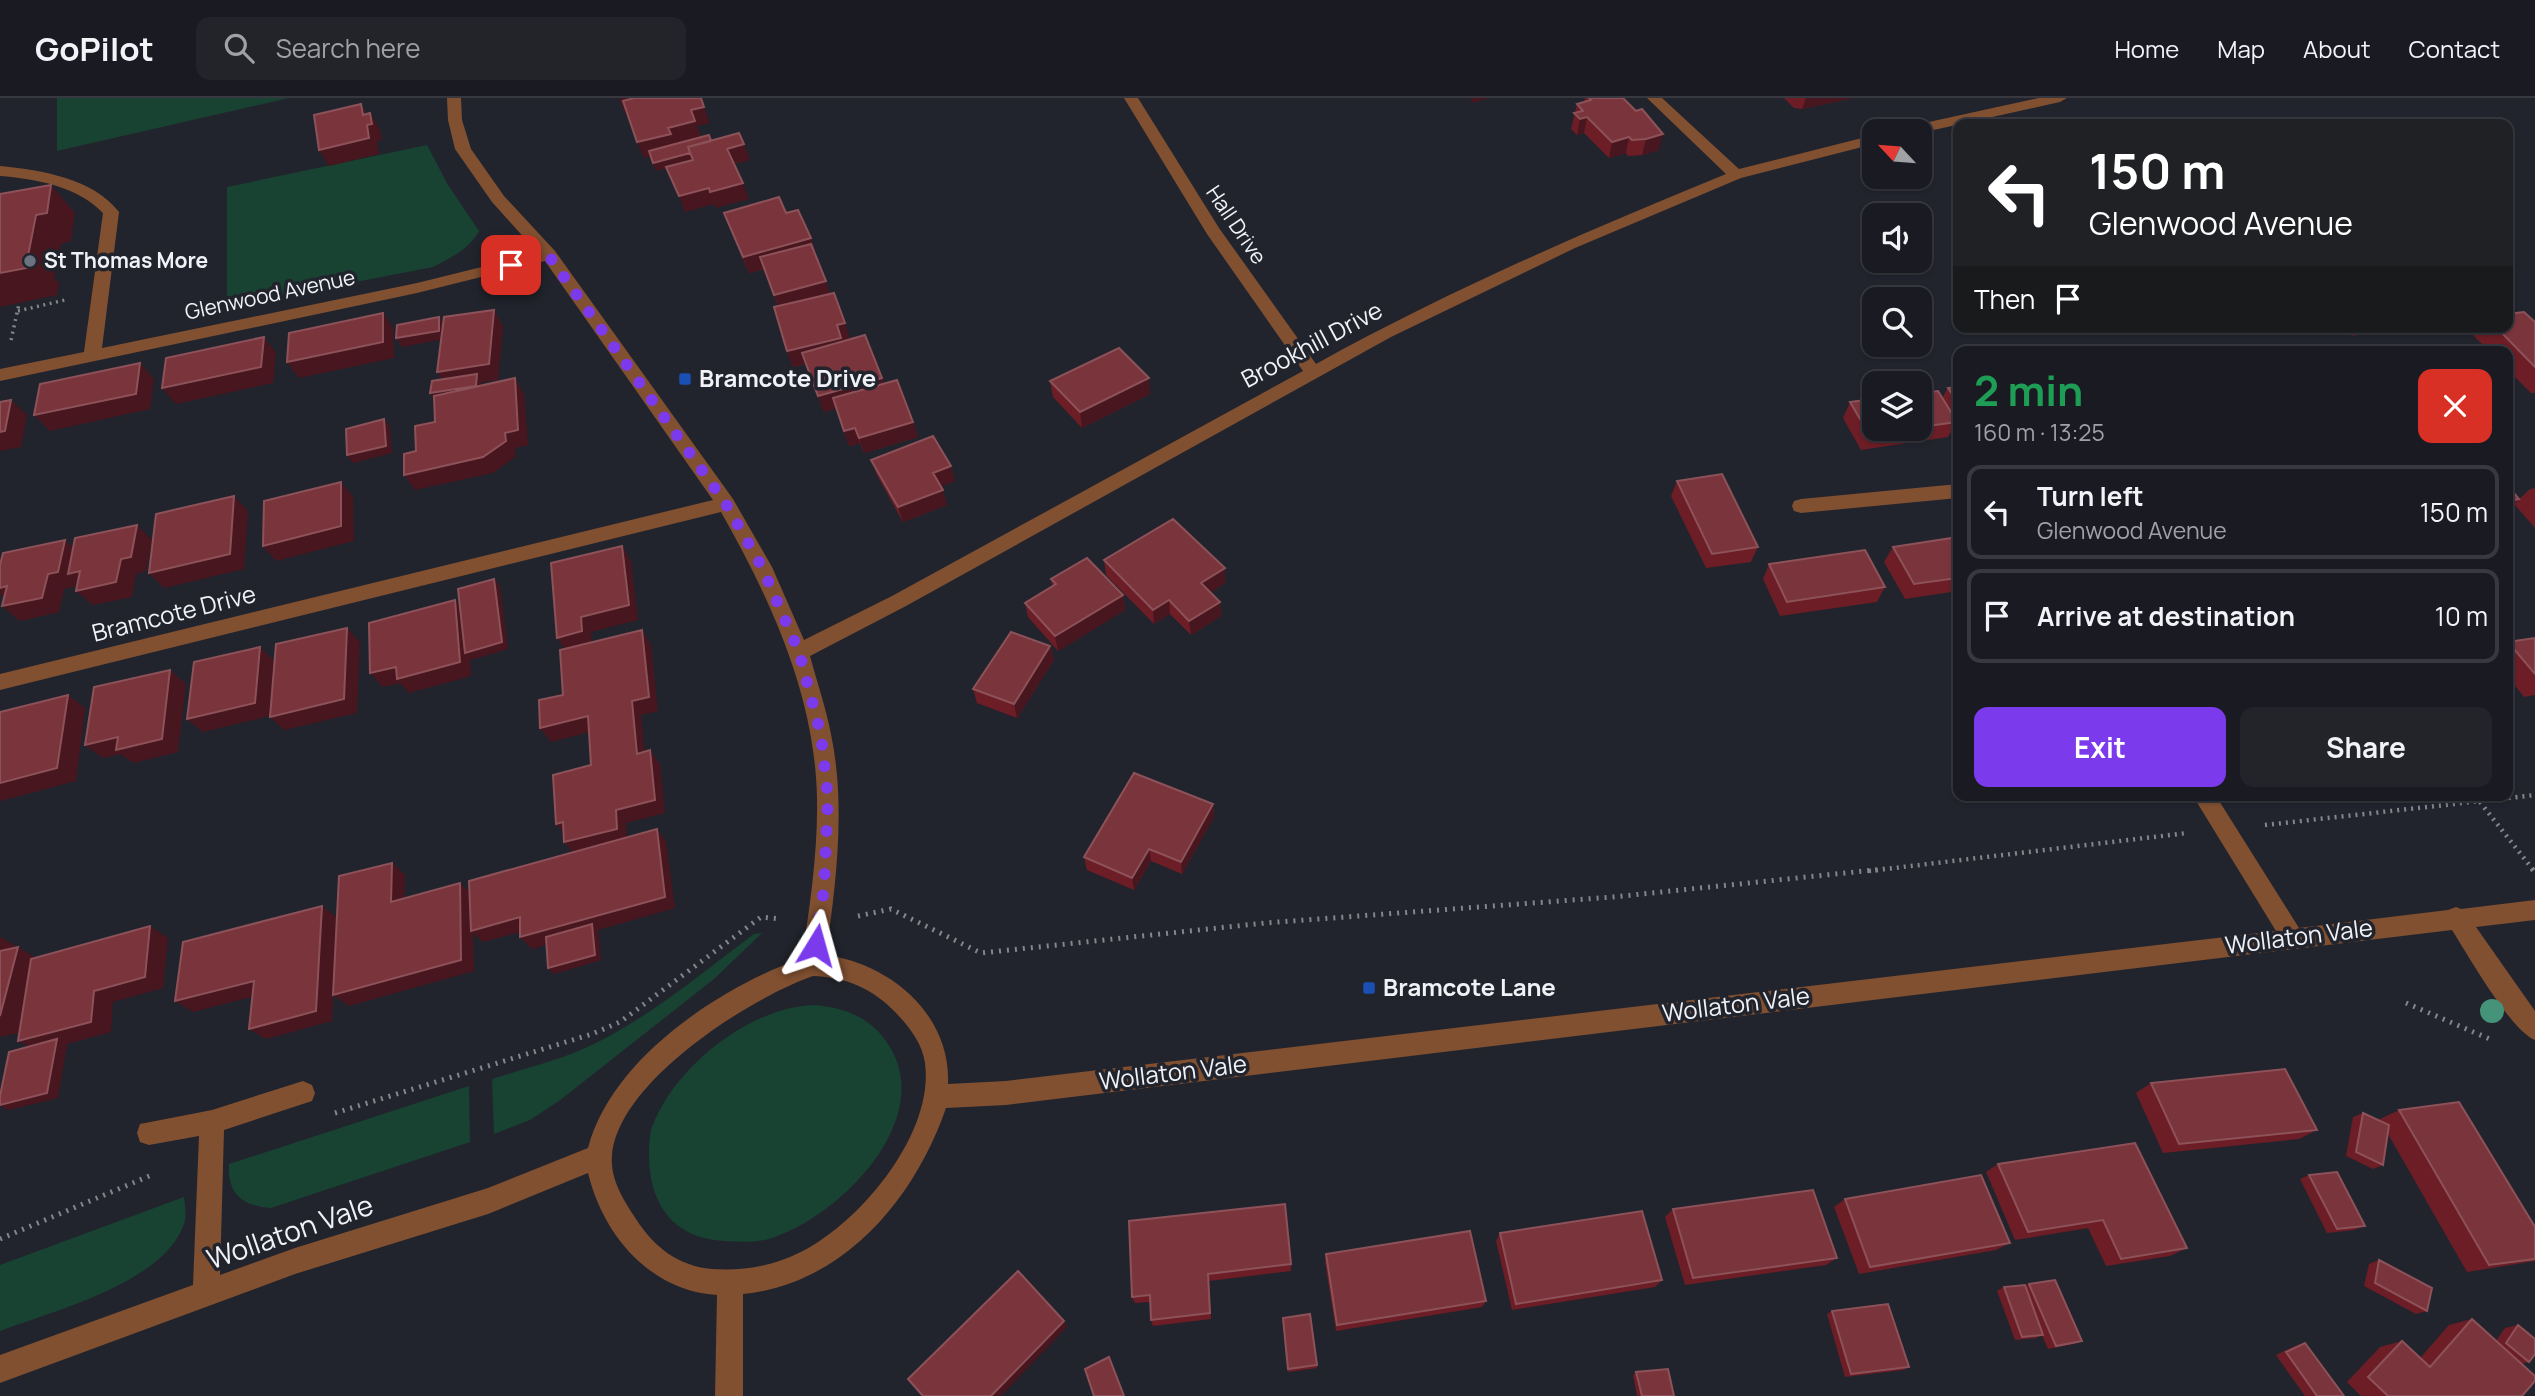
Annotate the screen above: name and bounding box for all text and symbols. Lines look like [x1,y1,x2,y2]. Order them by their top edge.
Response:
search box [196,17,686,80]
text: GoPilot [35,26,154,71]
icon: search [220,29,258,67]
text: Search here [276,30,420,66]
text: Home [2114,32,2179,65]
text: Map [2217,32,2265,65]
text: About [2303,32,2371,65]
text: Contact [2409,32,2500,65]
north arrow [1862,119,1932,189]
map controls [1862,119,1932,441]
text: 150 m [2089,137,2225,204]
icon: left [1974,147,2065,238]
street label: Hall Drive [1200,180,1273,269]
text: Glenwood Avenue [2089,201,2353,245]
button: sound [1862,203,1932,273]
pin [481,235,541,295]
place label: St Thomas More [44,246,208,274]
icon: arrive [492,246,530,284]
marker: St Thomas More [22,253,38,269]
street label: Glenwood Avenue [182,262,357,326]
icon: arrive [2049,280,2087,318]
text: Then [1974,281,2035,317]
button: search [1862,287,1932,357]
street label: Brookhill Drive [1235,293,1388,395]
place label: Bramcote Drive [699,361,876,394]
text: 2 min [1974,361,2083,419]
button: close [2418,369,2492,443]
marker: Bramcote Drive [677,371,693,387]
button: layers [1862,371,1932,441]
text: 160 m · 13:25 [1974,416,2105,448]
text: Turn left [2037,478,2144,514]
icon: left [1978,493,2016,531]
text: 150 m [2420,494,2488,530]
text: Glenwood Avenue [2037,514,2227,546]
street label: Bramcote Drive [88,576,259,649]
icon: arrive [1978,597,2016,635]
text: Arrive at destination [2037,598,2295,634]
text: 10 m [2435,598,2488,634]
button: Exit [1974,707,2226,787]
button: Share [2240,707,2492,787]
position arrow [779,908,853,982]
street label: Wollaton Vale [2223,910,2375,961]
place label: Bramcote Lane [1383,970,1556,1003]
street label: Wollaton Vale [1660,978,1812,1029]
marker: Bramcote Lane [1361,980,1377,996]
street label: Wollaton Vale [1097,1046,1249,1097]
street label: Wollaton Vale [202,1185,378,1277]

